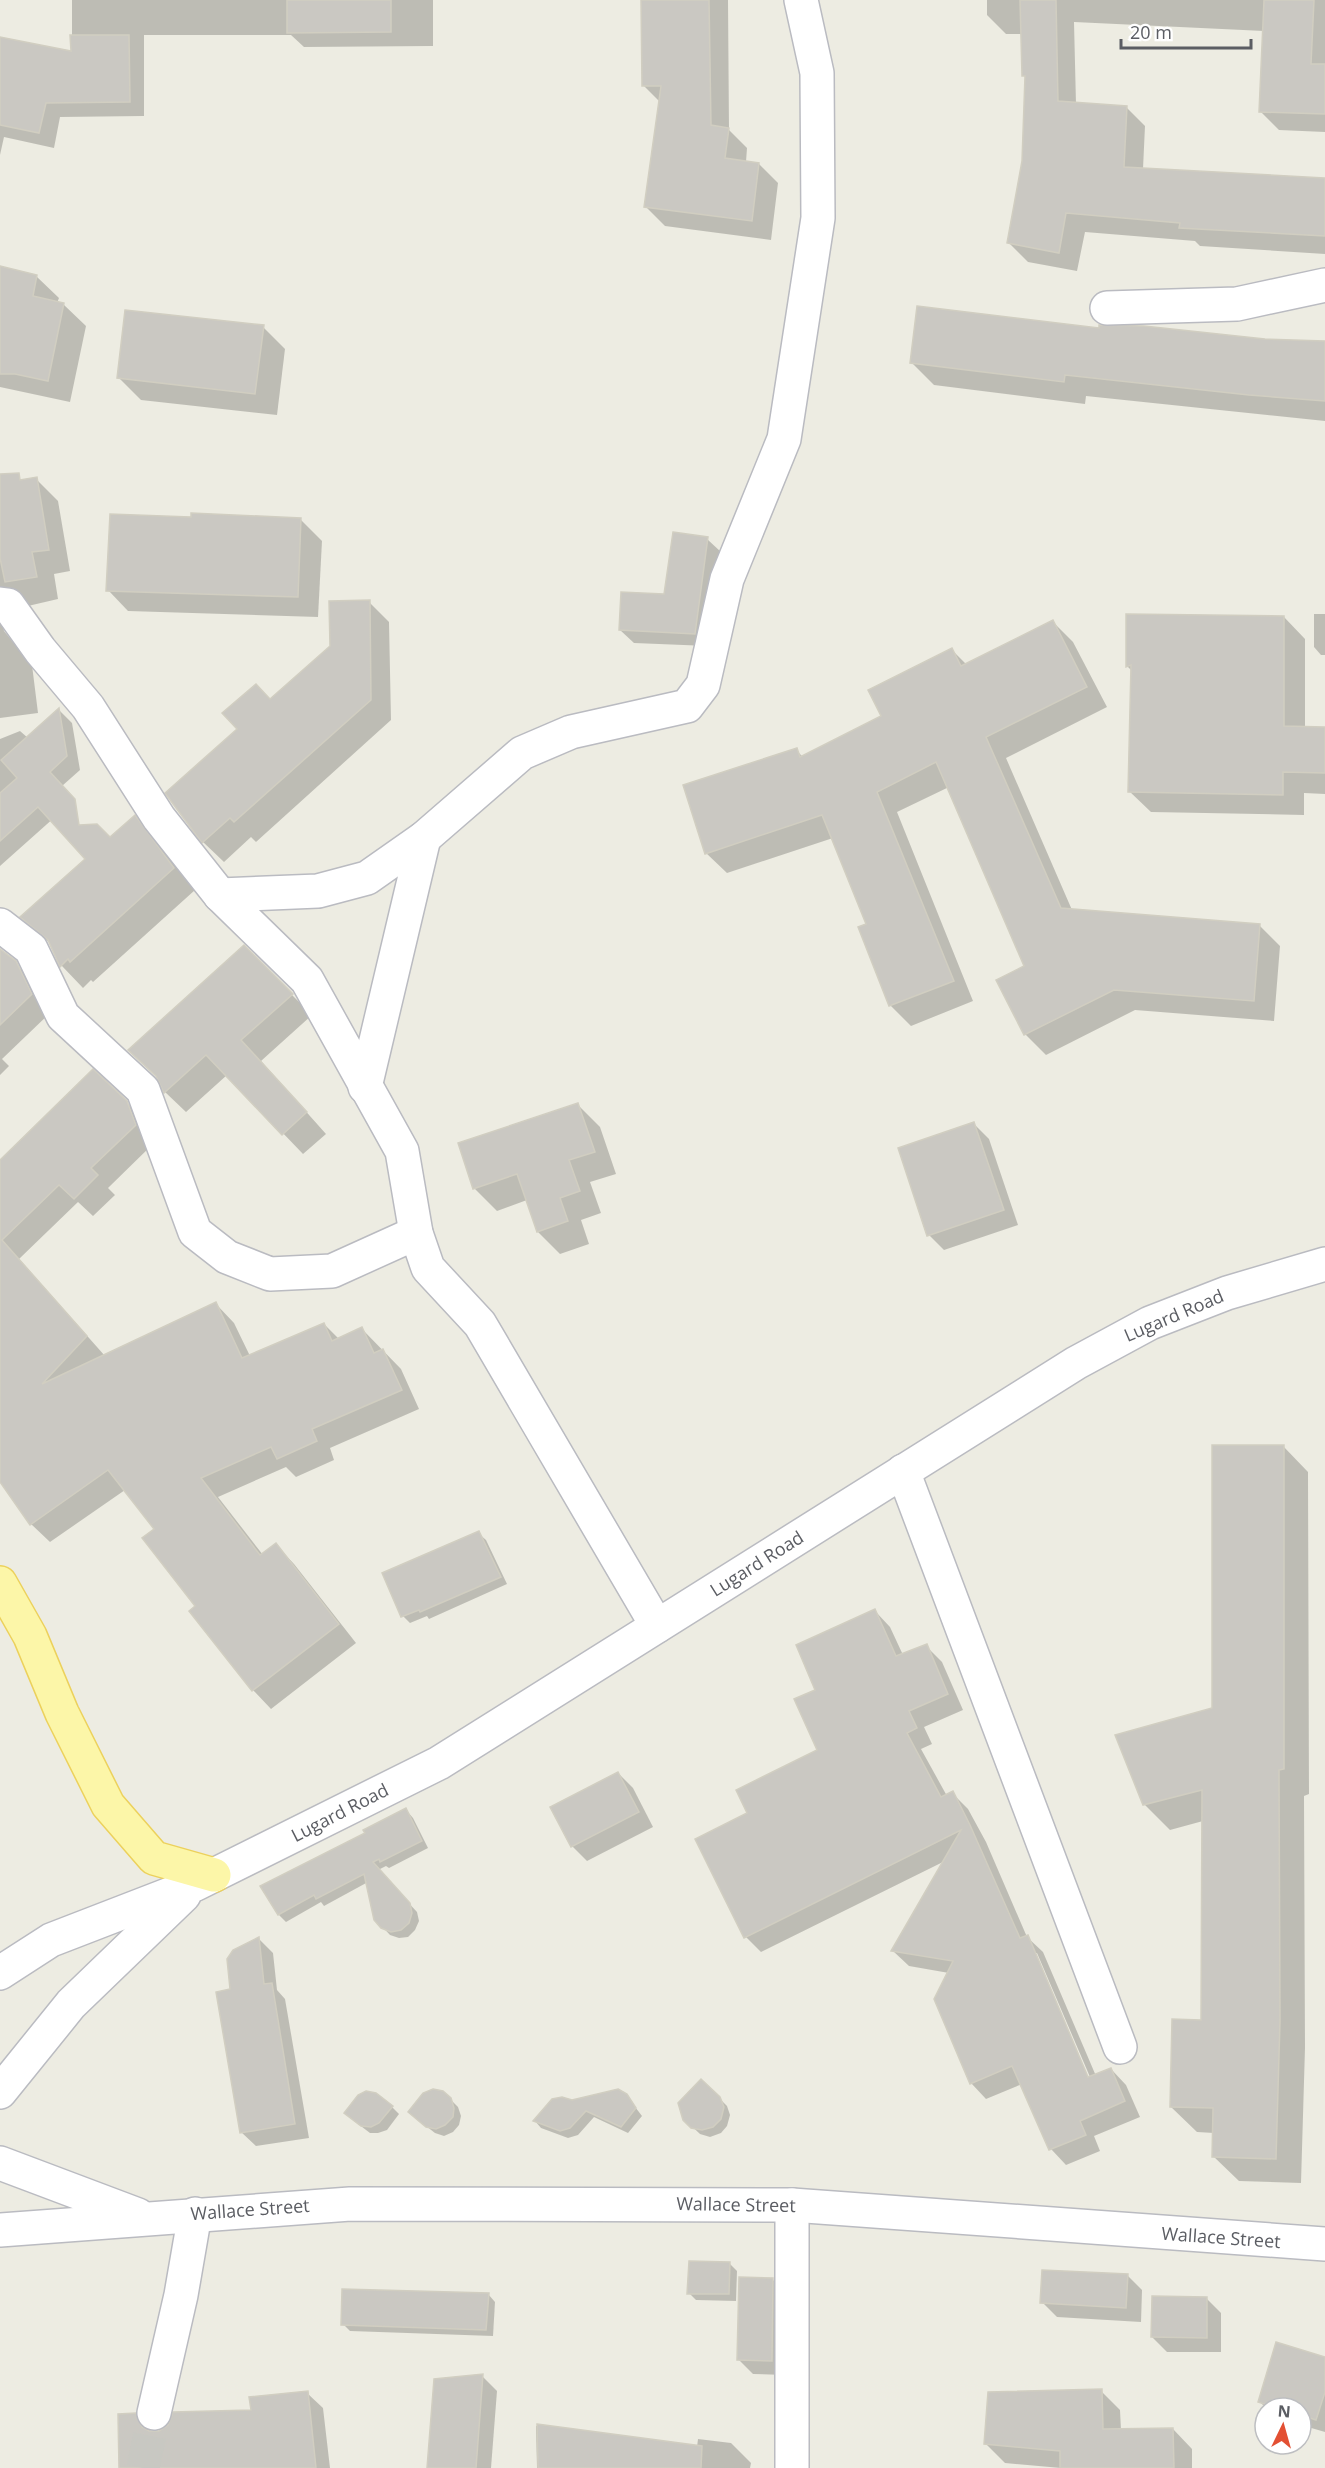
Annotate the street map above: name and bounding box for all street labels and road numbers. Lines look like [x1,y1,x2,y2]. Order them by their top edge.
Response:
street label: Lugard Road [1120,1283,1227,1347]
street label: Lugard Road [705,1525,808,1601]
street label: Lugard Road [287,1777,392,1847]
street label: Wallace Street [676,2191,796,2217]
street label: Wallace Street [190,2193,310,2225]
street label: Wallace Street [1161,2221,1281,2253]

